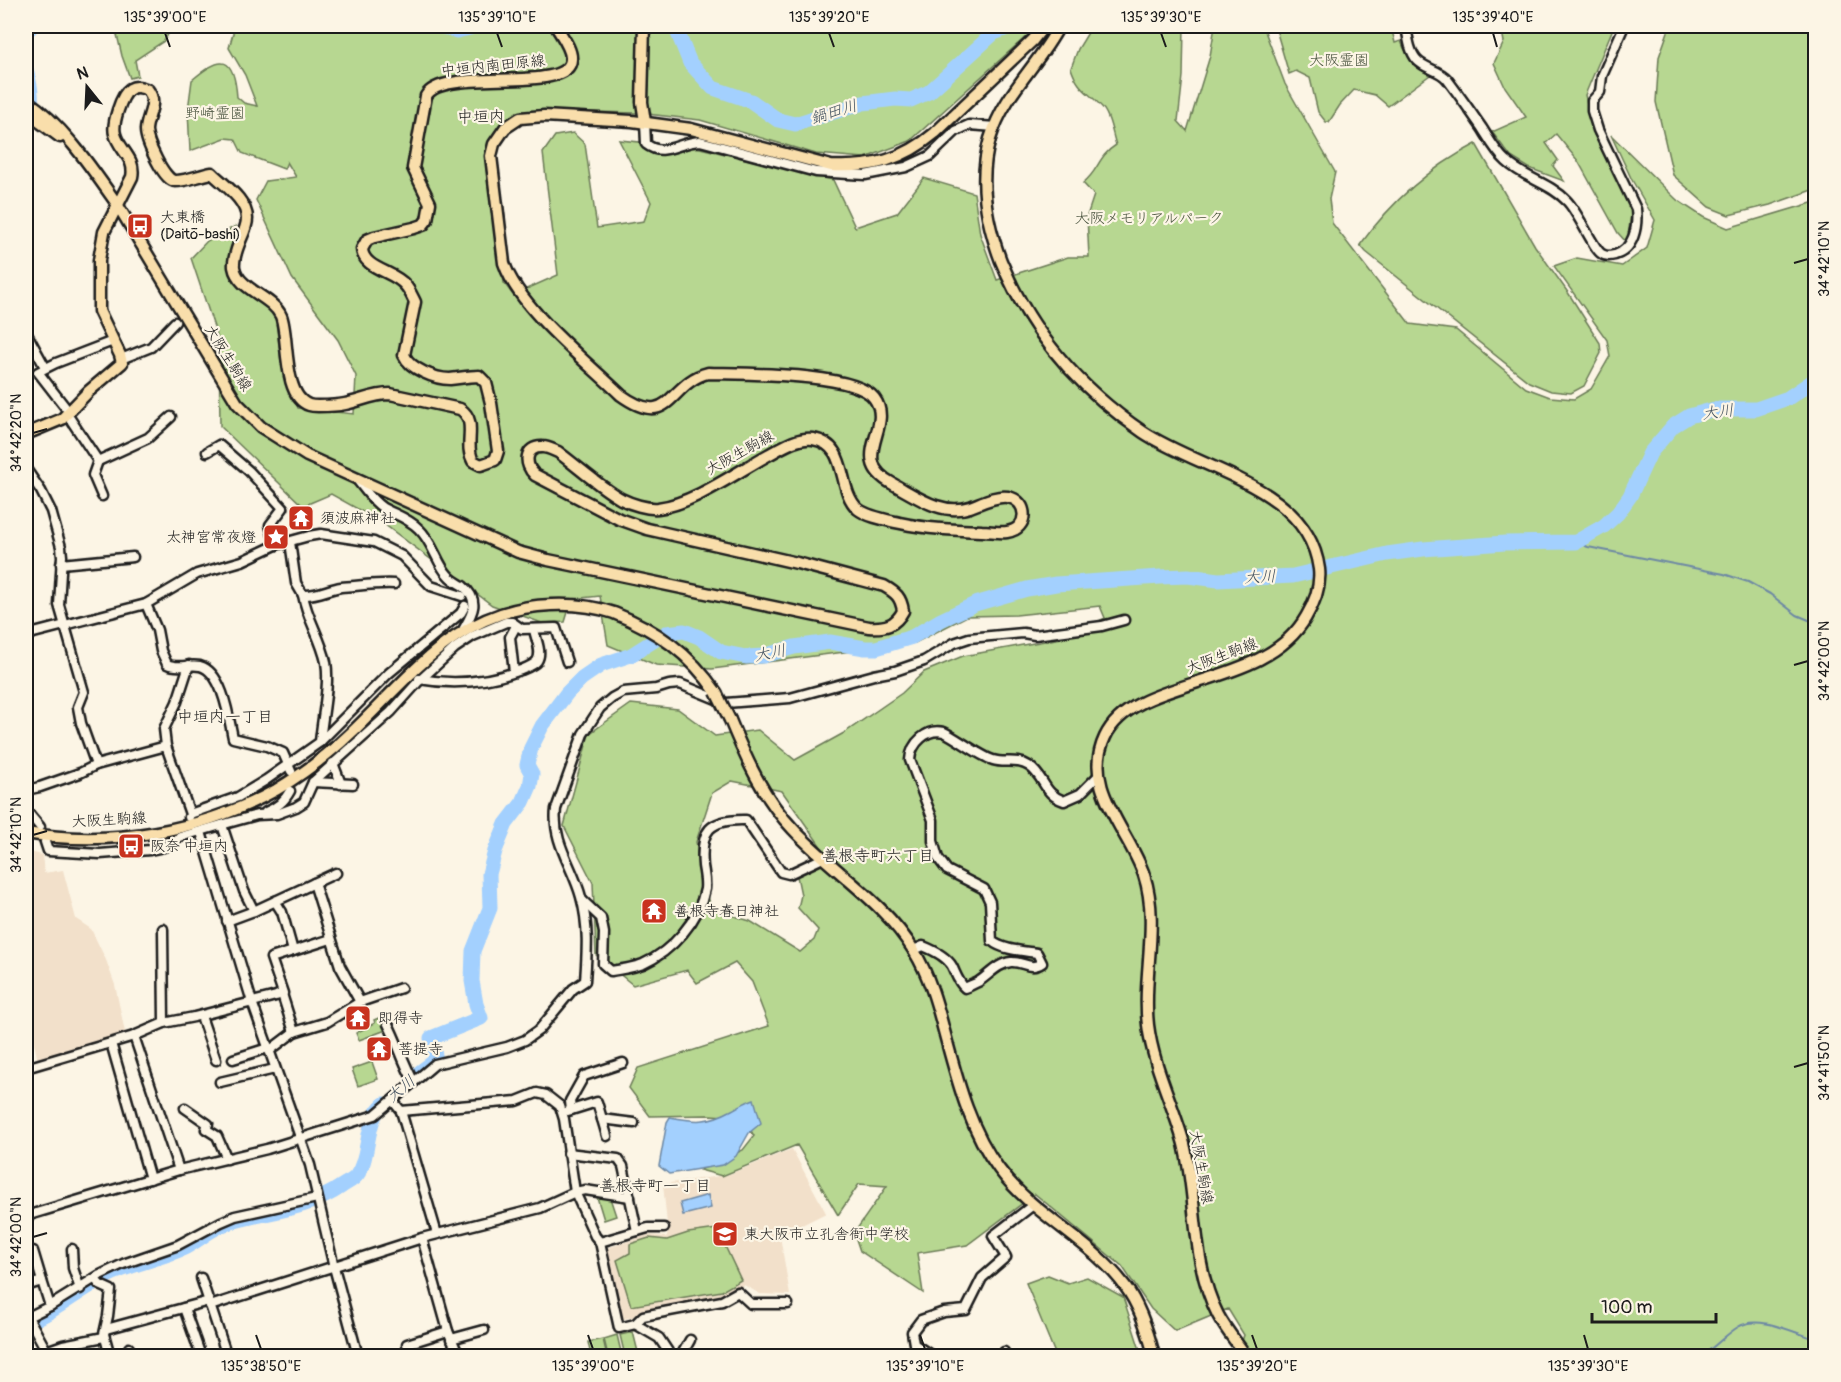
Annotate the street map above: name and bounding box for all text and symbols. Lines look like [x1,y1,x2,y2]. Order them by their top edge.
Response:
text: 135°39'00"E [124,8,206,27]
text: 135°39'10"E [458,8,536,27]
text: 135°39'20"E [789,8,869,27]
text: 135°39'30"E [1121,8,1201,27]
text: 135°39'40"E [1453,8,1534,27]
street label: 中垣内南田原線 [440,51,546,81]
park label: 大阪霊園 [1309,51,1369,70]
north arrow [57,57,117,117]
text: N [74,62,91,85]
water label: 鍋田川 [808,95,860,129]
park label: 野崎霊園 [185,104,245,123]
district label: 中垣内 [457,107,505,127]
place label: 大東橋 (Daitō-bashi) [160,208,241,244]
park label: 大阪メモリアルパーク [1074,209,1224,228]
bus stop icon: 大東橋 (Daitō-bashi) [125,211,155,241]
text: 34°42'10"N [1815,221,1834,297]
street label: 大阪生駒線 [200,321,256,395]
text: 34°42'20"N [7,394,26,472]
water label: 大川 [1701,400,1735,424]
street label: 大阪生駒線 [703,427,777,479]
temple icon: 須波麻神社 [286,503,316,533]
place label: 須波麻神社 [320,509,395,528]
place icon: 太神宮常夜燈 [261,522,291,552]
place label: 太神宮常夜燈 [166,528,256,547]
water label: 大川 [1243,566,1277,588]
text: 34°42'00"N [1815,621,1834,701]
street label: 大阪生駒線 [1184,634,1260,678]
water label: 大川 [752,640,788,666]
district label: 中垣内一丁目 [177,707,273,727]
text: 34°42'10"N [7,797,26,873]
street label: 大阪生駒線 [71,809,147,831]
bus stop icon: 阪奈 中垣内 [116,831,146,861]
place label: 阪奈 中垣内 [150,837,228,856]
district label: 善根寺町六丁目 [822,846,934,866]
temple icon: 善根寺春日神社 [639,896,669,926]
place label: 善根寺春日神社 [674,902,779,921]
temple icon: 即得寺 [343,1003,373,1033]
place label: 即得寺 [378,1009,423,1028]
text: 34°41'50"N [1815,1025,1834,1101]
temple icon: 菩提寺 [364,1034,394,1064]
place label: 菩提寺 [398,1040,443,1059]
water label: 大川 [382,1071,420,1107]
street label: 大阪生駒線 [1185,1128,1217,1206]
district label: 善根寺町一丁目 [599,1176,711,1196]
text: 34°42'00"N [7,1197,26,1277]
school or university icon: 東大阪市立孔舎衙中学校 [710,1219,740,1249]
place label: 東大阪市立孔舎衙中学校 [744,1225,909,1244]
scale bar [1592,1286,1716,1324]
text: 100 m [1601,1296,1653,1319]
text: 135°38'50"E [221,1357,301,1376]
text: 135°39'00"E [552,1357,634,1376]
text: 135°39'10"E [886,1357,964,1376]
text: 135°39'20"E [1217,1357,1297,1376]
text: 135°39'30"E [1548,1357,1628,1376]

